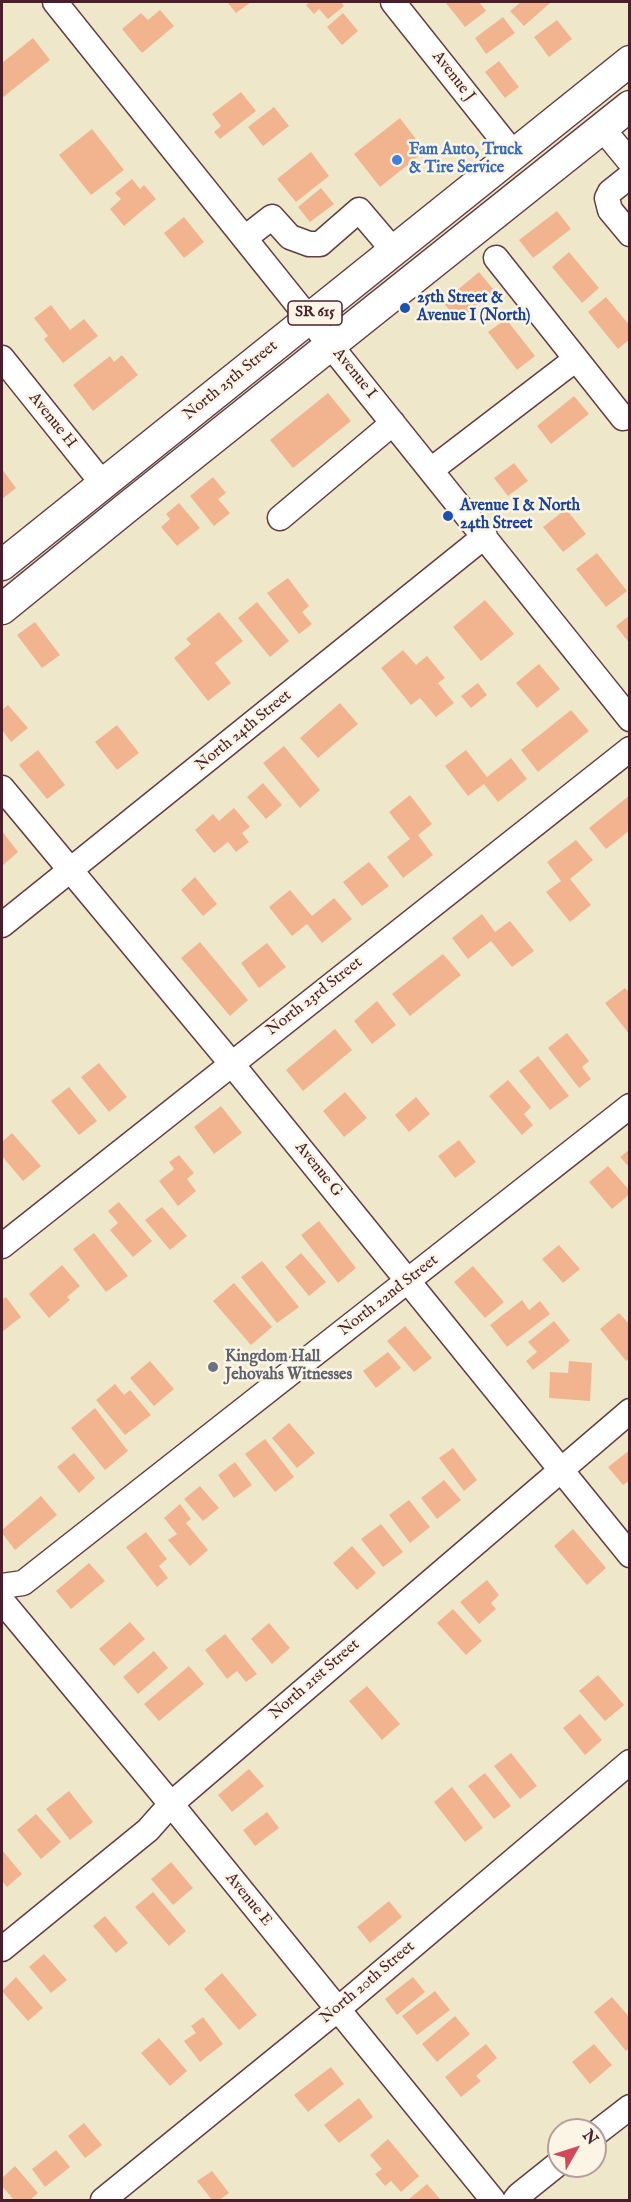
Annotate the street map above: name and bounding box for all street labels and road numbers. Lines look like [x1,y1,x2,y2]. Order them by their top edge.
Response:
street label: Avenue J [427,48,479,106]
road number: SR 615 [288,301,342,325]
street label: North 25th Street [180,337,282,425]
street label: Avenue I [328,345,380,403]
street label: Avenue H [24,389,80,453]
street label: North 24th Street [192,686,296,776]
street label: North 23rd Street [263,954,367,1040]
street label: Avenue G [290,1139,346,1201]
street label: North 22nd Street [336,1251,442,1341]
street label: North 21st Street [266,1636,364,1724]
street label: Avenue E [221,1869,275,1931]
street label: North 20th Street [317,1938,419,2028]

